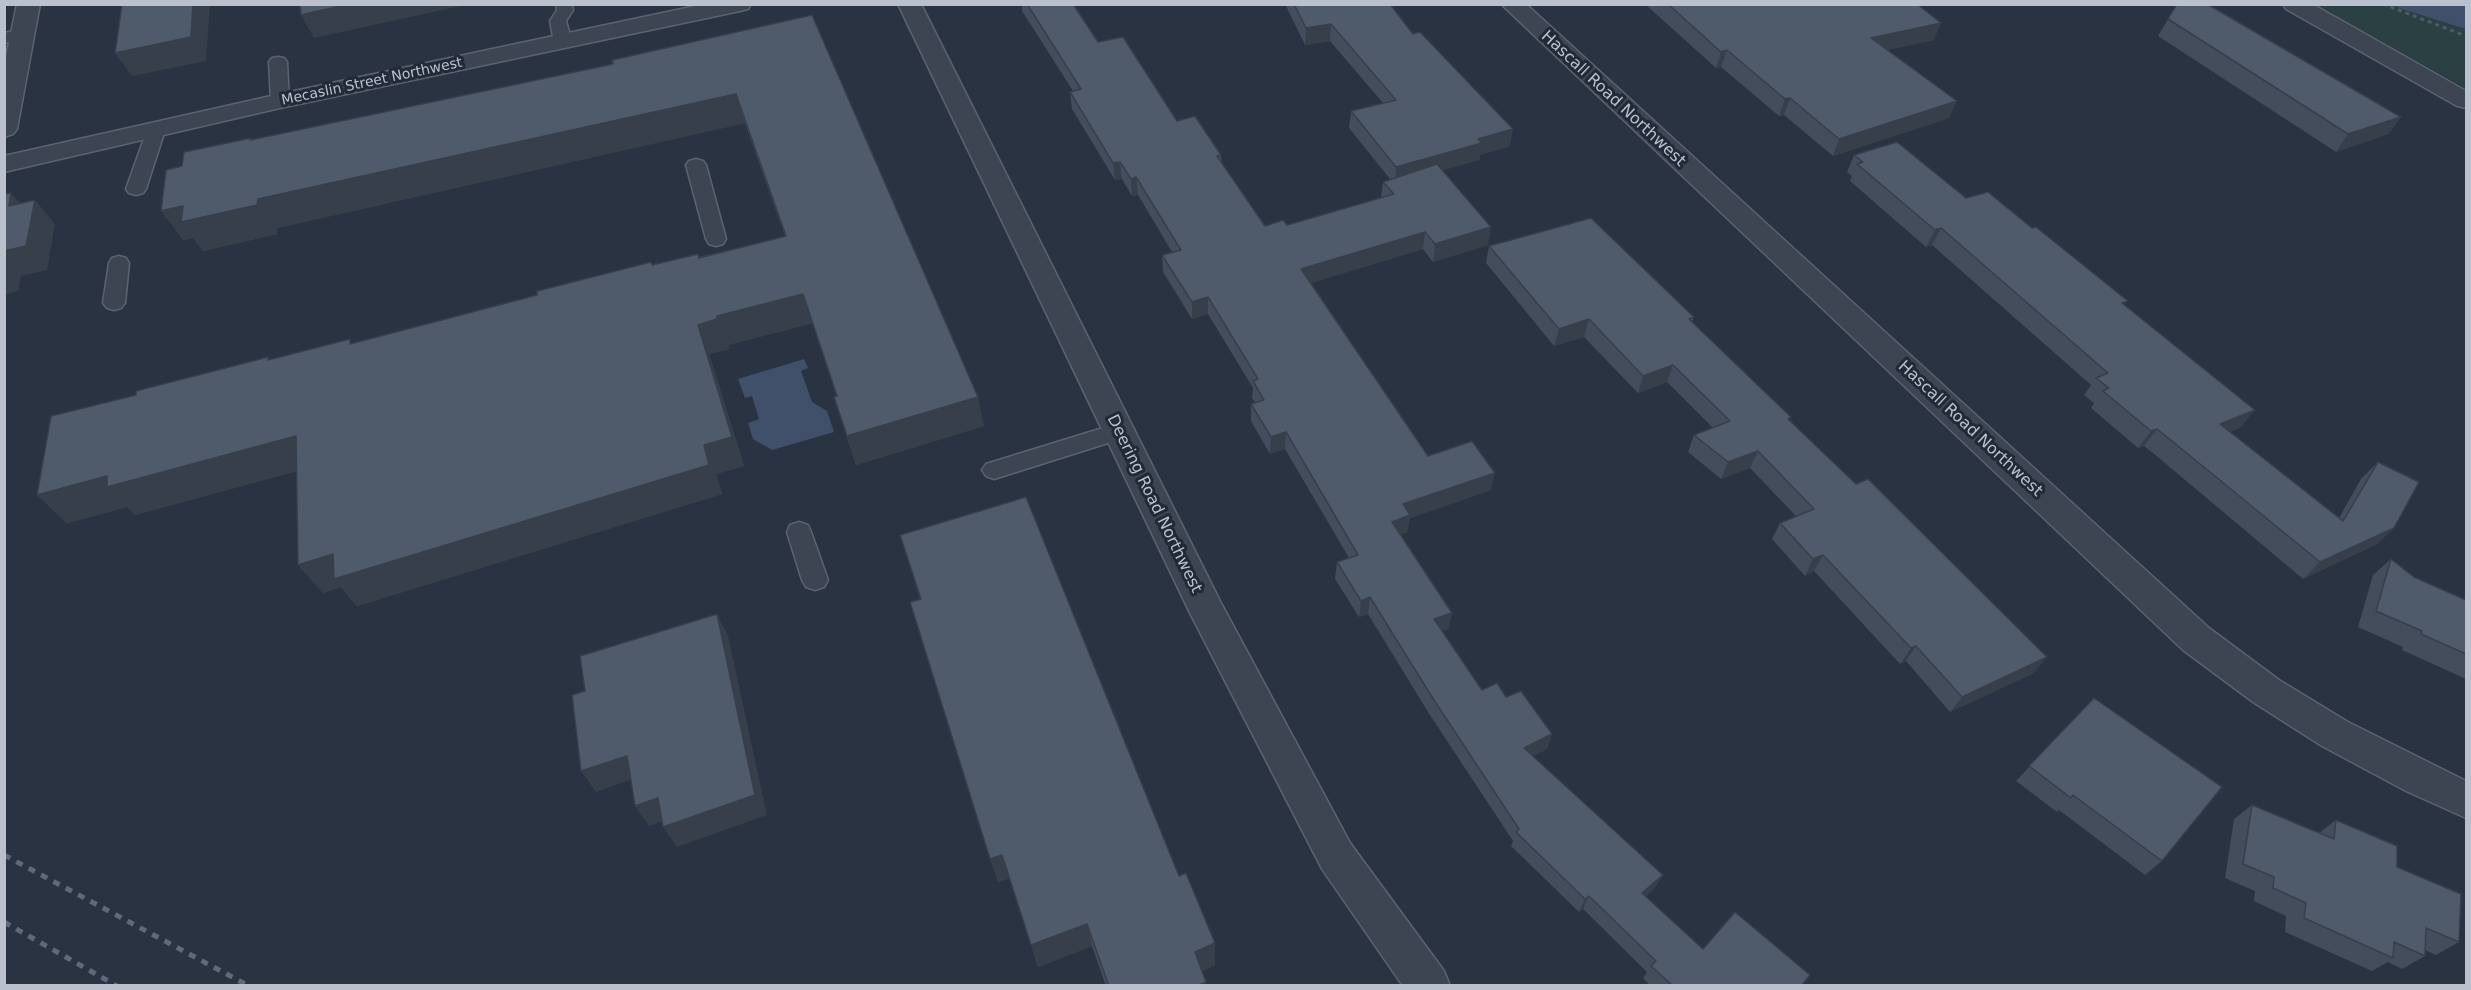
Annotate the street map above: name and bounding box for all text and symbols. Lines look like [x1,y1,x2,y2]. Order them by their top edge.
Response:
street label: Hascall Road Northwest [1537,27,1689,171]
street label: Mecaslin Street Northwest [280,55,464,109]
street label: Hascall Road Northwest [1894,357,2046,501]
street label: Deering Road Northwest [1102,412,1206,596]

